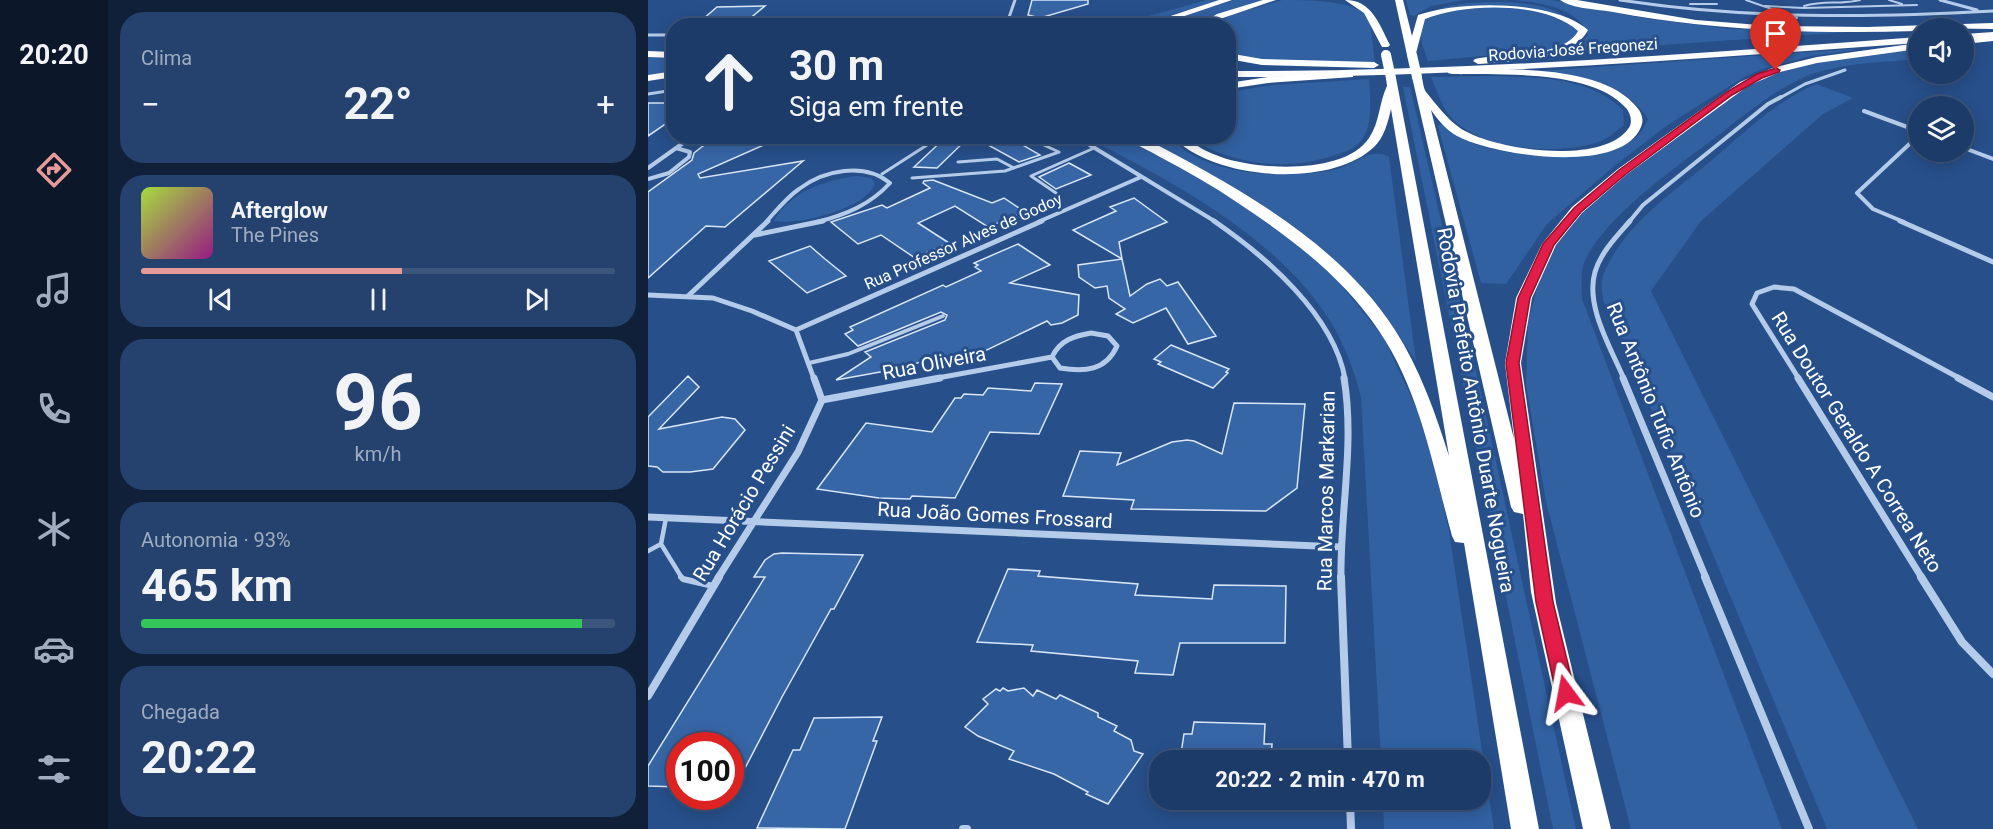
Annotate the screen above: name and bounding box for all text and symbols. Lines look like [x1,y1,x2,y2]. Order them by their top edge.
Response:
pin [1750,8,1801,70]
icon: arrive [1759,17,1792,50]
map controls [1908,18,1974,162]
button: sound [1908,18,1974,84]
street label: Rodovia José Fregonezi [1488,34,1658,65]
text: 20:20 [19,39,89,71]
text: 30 m [789,41,884,90]
icon: ahead [690,42,768,120]
text: Clima [141,46,192,70]
text: 22° [343,77,413,130]
text: − [141,85,160,124]
text: + [596,85,615,124]
text: Siga em frente [789,91,964,123]
button: layers [1908,96,1974,162]
icon: directions [33,149,75,191]
street label: Rua Professor Alves de Godoy [861,189,1065,294]
text: Afterglow [231,198,328,223]
text: The Pines [231,223,319,247]
street label: Rodovia Prefeito Antônio Duarte Nogueira [1432,225,1520,595]
icon: music [33,269,75,311]
icon: previous [204,283,237,316]
icon: pause [362,283,395,316]
icon: next [520,283,553,316]
street label: Rua Antônio Tufic Antônio [1602,299,1710,521]
street label: Rua Doutor Geraldo A Correa Neto [1767,307,1947,577]
street label: Rua Oliveira [880,341,988,385]
text: 96 [333,357,423,448]
icon: phone [33,388,75,430]
street label: Rua Marcos Markarian [1312,390,1340,592]
street label: Rua Horácio Pessini [688,420,800,586]
text: km/h [355,442,401,466]
street label: Rua João Gomes Frossard [877,497,1113,533]
icon: climate [33,508,75,550]
text: Autonomia · 93% [141,528,291,552]
text: 465 km [141,559,293,612]
icon: car [33,628,75,670]
position arrow [1534,661,1598,725]
text: Chegada [141,700,220,724]
text: 20:22 [141,731,257,784]
speed limit sign: 100 [666,732,744,810]
icon: filters [33,748,75,790]
text: 20:22 · 2 min · 470 m [1215,767,1425,792]

